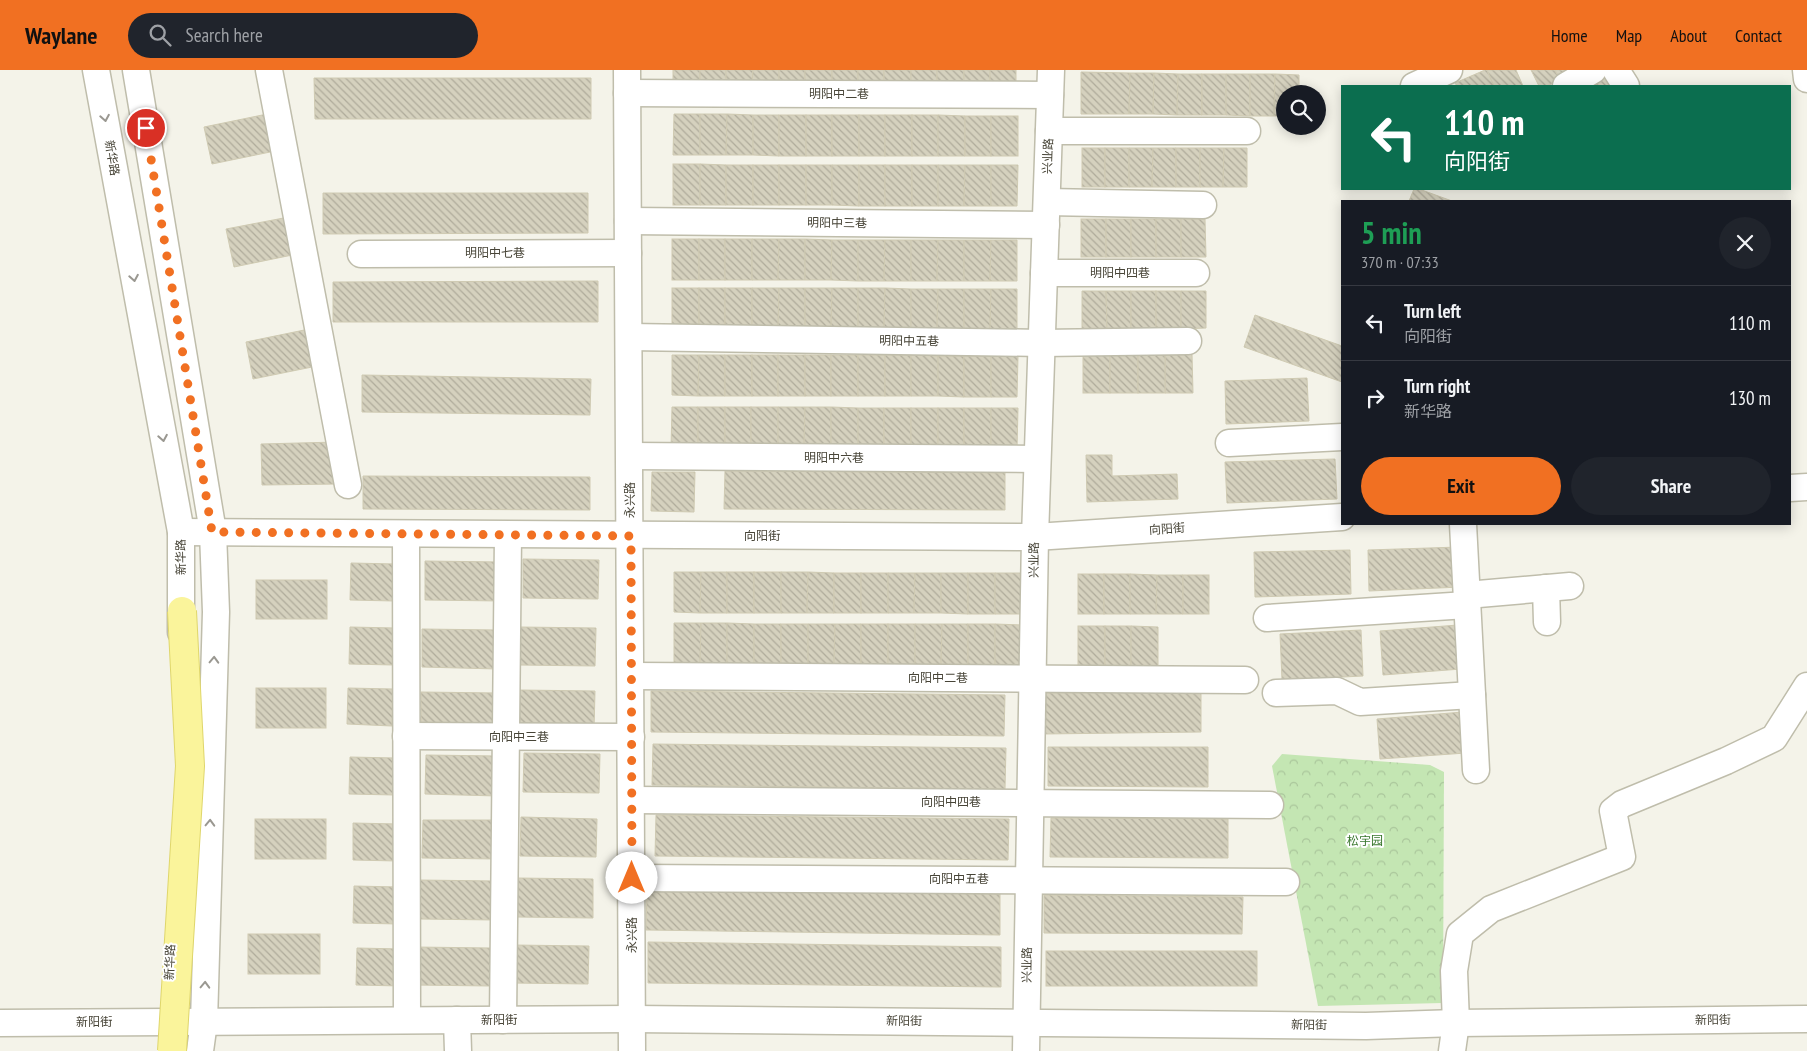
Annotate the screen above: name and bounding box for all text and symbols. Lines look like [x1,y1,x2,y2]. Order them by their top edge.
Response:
search box [128,13,478,58]
text: Waylane [25,20,98,51]
icon: search [146,21,174,49]
text: Search here [186,23,263,47]
text: Home [1551,24,1588,47]
text: Map [1616,24,1642,47]
text: About [1670,24,1707,47]
text: Contact [1735,24,1782,47]
map controls [1276,85,1326,135]
button: search [1276,85,1326,135]
street label: 明阳中二巷 [809,86,869,101]
text: 110 m [1444,99,1525,145]
icon: left [1361,105,1426,170]
pin [125,107,167,149]
one-way arrow [100,114,110,122]
icon: arrive [132,114,160,142]
street label: 兴业路 [1039,138,1056,174]
street label: 新华路 [102,139,123,177]
text: 向阳街 [1444,147,1510,175]
text: 5 min [1361,213,1422,252]
street label: 明阳中三巷 [807,214,867,231]
button: close [1719,217,1771,269]
street label: 明阳中七巷 [465,245,525,260]
text: 370 m · 07:33 [1361,252,1439,272]
street label: 明阳中四巷 [1090,265,1150,280]
one-way arrow [129,273,139,282]
text: Turn left [1404,299,1461,323]
icon: left [1361,309,1389,337]
text: 110 m [1729,311,1771,335]
text: 向阳街 [1404,326,1452,346]
street label: 明阳中五巷 [879,332,939,349]
text: Turn right [1404,374,1470,398]
icon: right [1361,384,1389,412]
text: 130 m [1729,386,1771,410]
text: 新华路 [1404,401,1452,421]
one-way arrow [158,433,168,442]
street label: 明阳中六巷 [804,450,864,465]
button: Exit [1361,457,1561,515]
button: Share [1571,457,1771,515]
street label: 永兴路 [622,482,637,518]
street label: 向阳街 [1148,520,1185,537]
street label: 向阳街 [744,528,780,543]
street label: 新华路 [173,539,188,575]
street label: 兴业路 [1026,542,1041,578]
one-way arrow [209,656,219,664]
street label: 向阳中二巷 [908,670,968,685]
street label: 向阳中三巷 [489,729,549,744]
street label: 向阳中四巷 [921,794,981,809]
one-way arrow [204,818,215,826]
park label: 松宇园 [1347,833,1383,848]
position arrow [605,851,657,903]
street label: 向阳中五巷 [929,871,989,886]
street label: 永兴路 [624,917,639,953]
street label: 新华路 [161,944,178,980]
street label: 兴业路 [1019,947,1034,983]
one-way arrow [200,981,210,988]
street label: 新阳街 [481,1012,517,1027]
street label: 新阳街 [1695,1012,1731,1027]
street label: 新阳街 [886,1013,922,1028]
street label: 新阳街 [76,1014,112,1029]
street label: 新阳街 [1291,1017,1327,1032]

